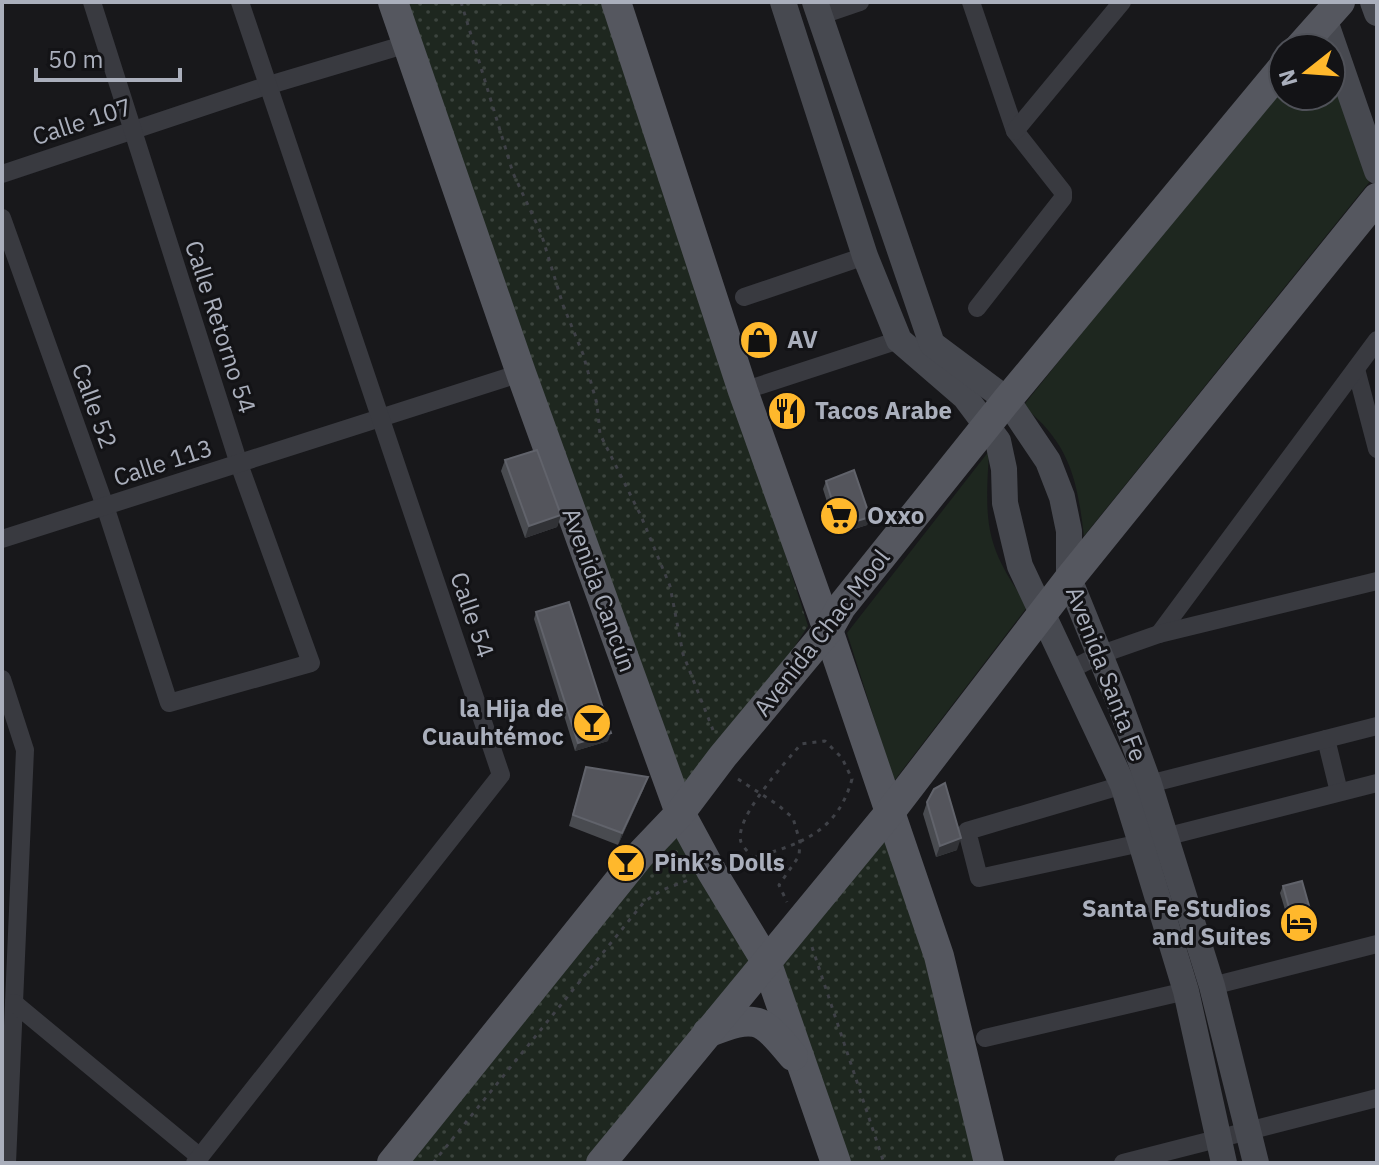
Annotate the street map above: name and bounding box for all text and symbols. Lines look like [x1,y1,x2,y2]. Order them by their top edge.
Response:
scale bar [36,32,180,82]
north arrow [1267,32,1347,112]
text: 50 m [48,43,103,75]
text: N [1271,66,1304,90]
street label: Calle 107 [28,90,135,152]
street label: Calle Retorno 54 [178,236,264,417]
shop icon: AV [738,319,780,361]
place label: AV [787,323,818,355]
street label: Calle 52 [65,359,125,453]
restaurant icon: Tacos Arabe [766,390,808,432]
place label: Tacos Arabe [815,394,952,426]
street label: Calle 113 [109,431,216,493]
supermarket icon: Oxxo [818,495,860,537]
place label: Oxxo [867,499,924,531]
street label: Avenida Cancún [555,503,644,676]
street label: Avenida Chac Mool [746,542,897,723]
street label: Calle 54 [443,568,502,662]
street label: Avenida Santa Fe [1059,582,1155,766]
place label: la Hija de Cuauhtémoc [422,692,564,752]
bar icon: la Hija de Cuauhtémoc [571,702,613,744]
bar icon: Pink’s Dolls [605,842,647,884]
place label: Pink’s Dolls [654,846,785,878]
place label: Santa Fe Studios and Suites [1082,892,1271,952]
hotel icon: Santa Fe Studios and Suites [1278,902,1320,944]

